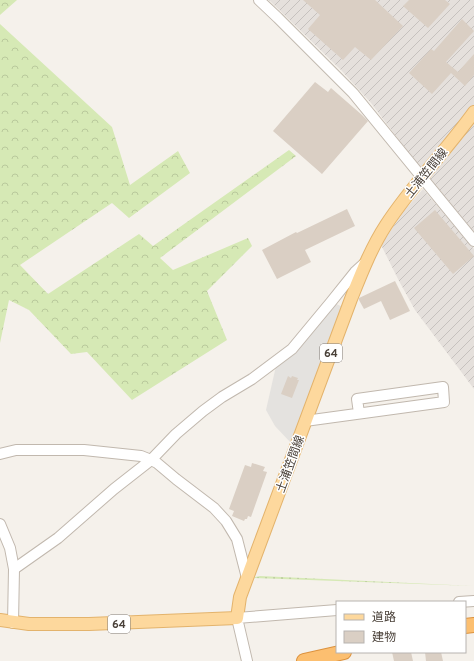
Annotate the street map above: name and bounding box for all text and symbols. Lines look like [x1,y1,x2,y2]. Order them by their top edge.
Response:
street label: 土浦笠間線 [402,145,452,202]
road number: 64 [320,344,342,362]
street label: 土浦笠間線 [273,433,309,495]
legend [336,601,466,653]
text: 道路 [372,610,396,626]
road number: 64 [108,615,130,633]
text: 建物 [372,630,396,646]

